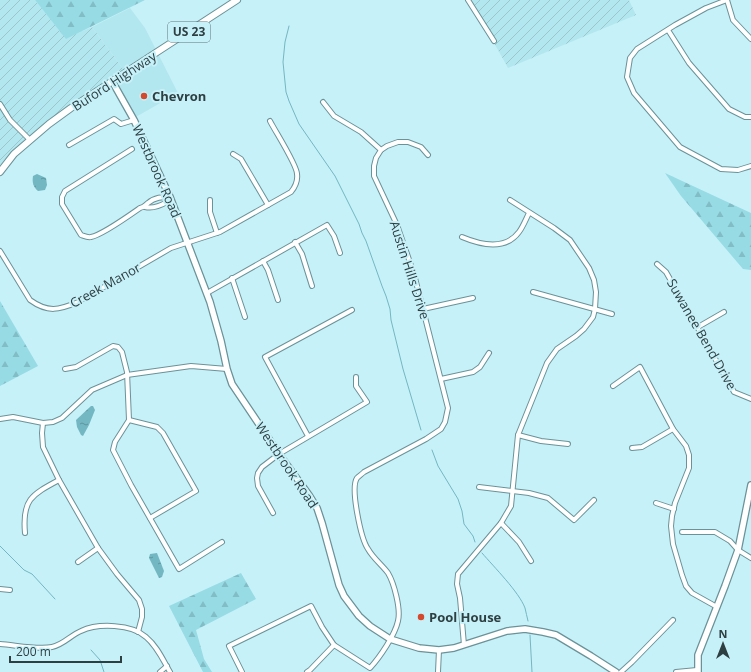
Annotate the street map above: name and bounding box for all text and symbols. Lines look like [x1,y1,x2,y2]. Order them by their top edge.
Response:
road number: US 23 [168,22,210,42]
street label: Buford Highway [68,47,160,115]
place label: Chevron [152,87,206,105]
marker: Chevron [139,91,149,101]
street label: Westbrook Road [128,122,186,220]
street label: Austin Hills Drive [386,218,434,322]
street label: Creek Manor [66,258,144,312]
street label: Suwanee Bend Drive [663,275,741,393]
street label: Westbrook Road [252,418,322,512]
place label: Pool House [429,608,502,626]
marker: Pool House [416,612,426,622]
north arrow [703,624,743,664]
text: N [719,626,727,641]
scale bar [10,638,121,664]
text: 200 m [16,643,51,660]

